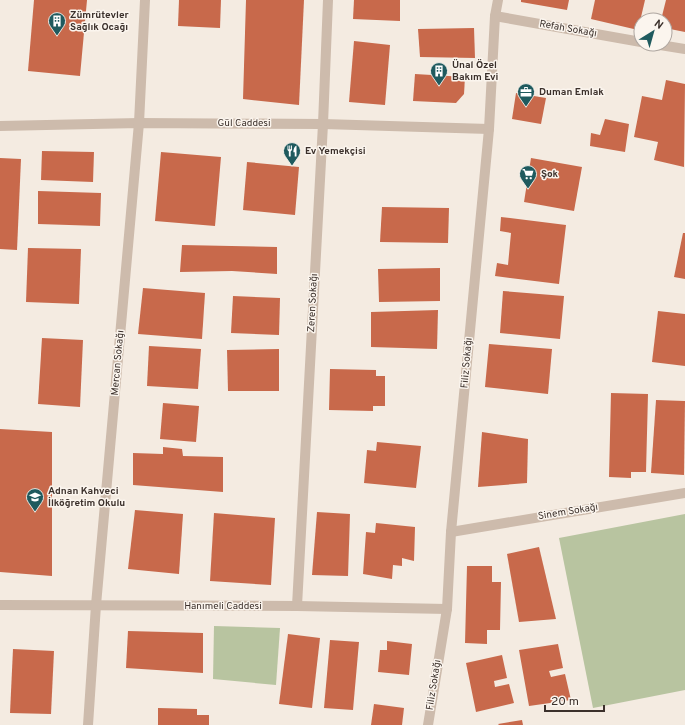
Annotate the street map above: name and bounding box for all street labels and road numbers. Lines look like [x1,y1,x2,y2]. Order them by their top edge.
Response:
street label: Refah Sokağı [538,18,598,40]
street label: Gül Caddesi [217,117,271,130]
street label: Zeren Sokağı [305,273,321,333]
street label: Mercan Sokağı [109,330,127,396]
street label: Filiz Sokağı [458,337,476,389]
street label: Sinem Sokağı [537,501,599,523]
street label: Hanımeli Caddesi [184,600,262,613]
street label: Filiz Sokağı [424,659,444,711]

